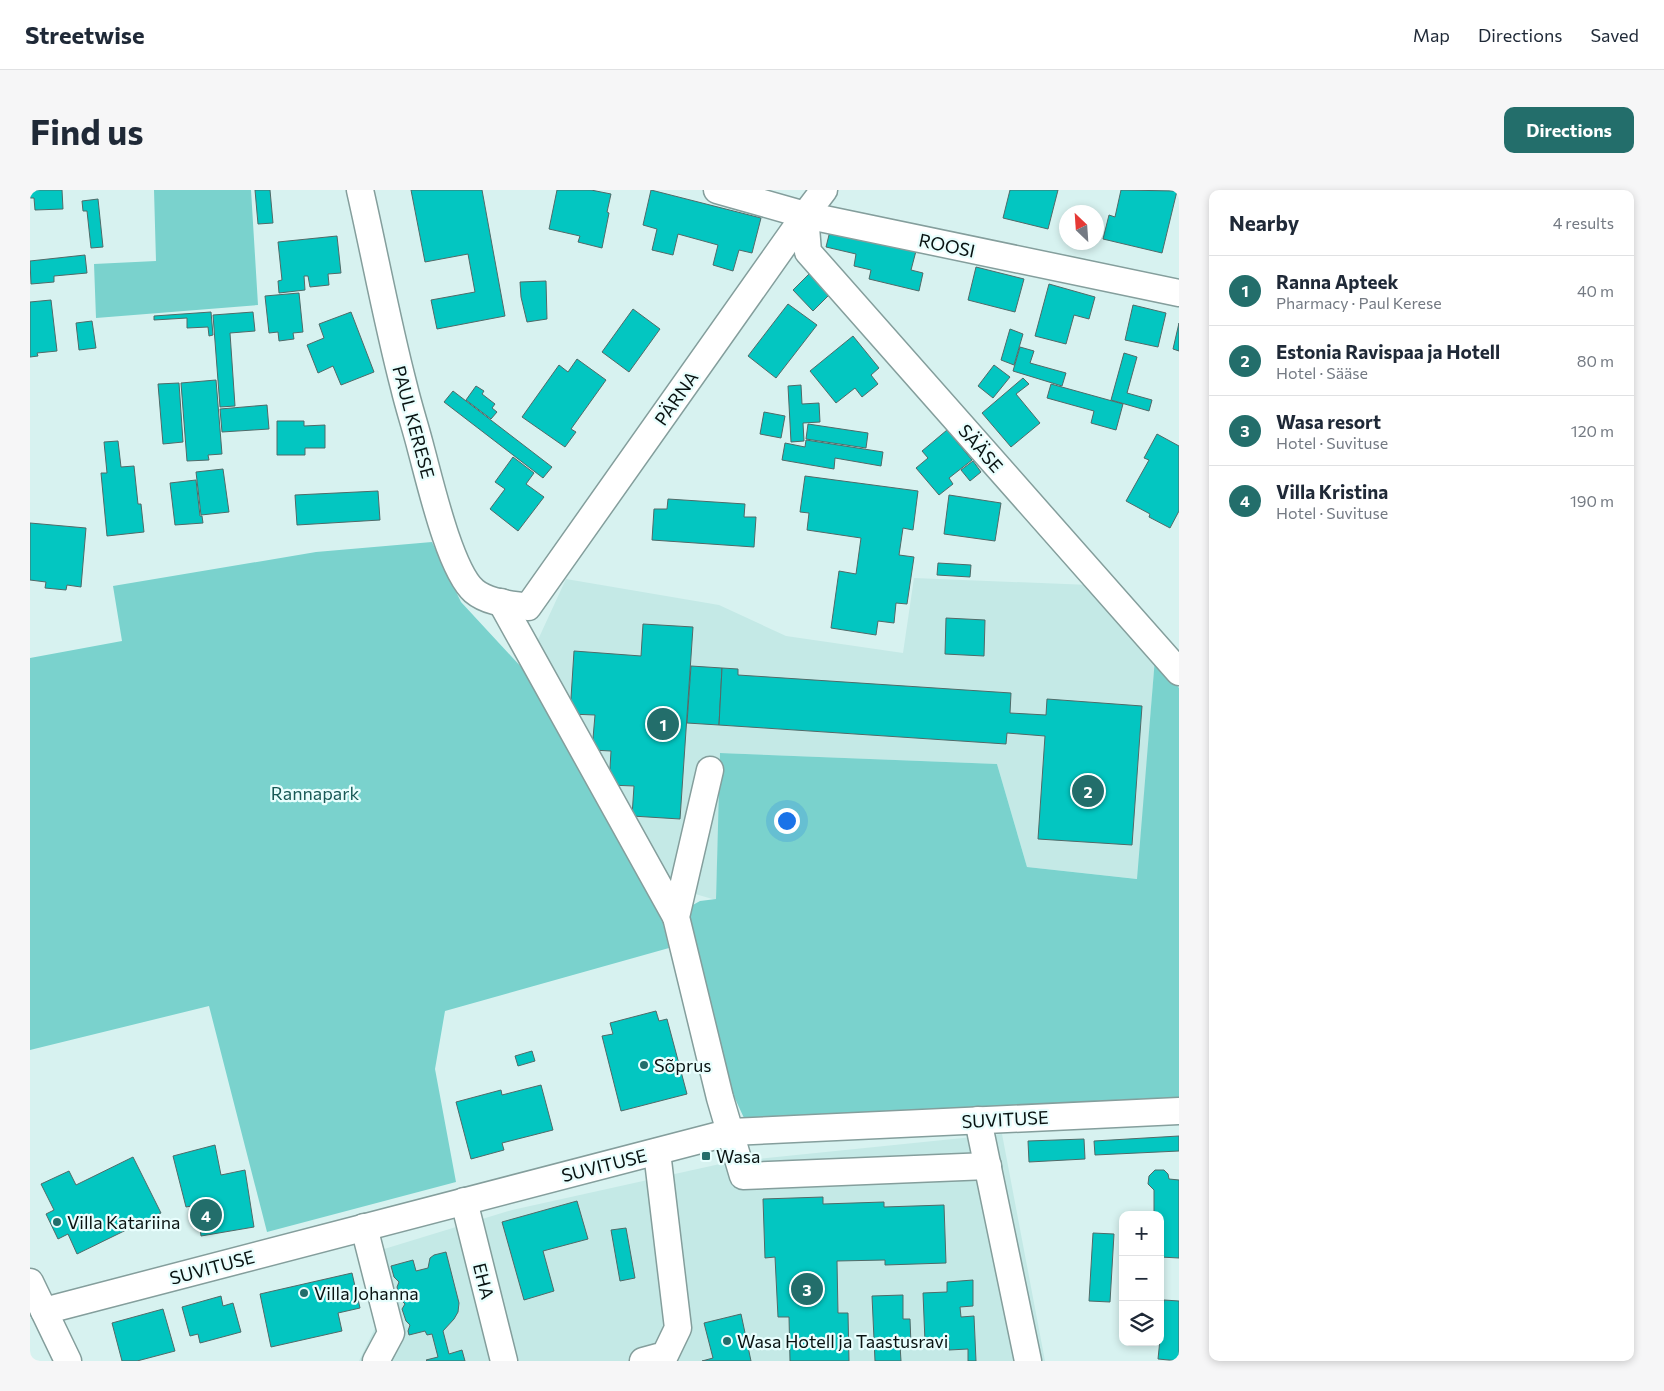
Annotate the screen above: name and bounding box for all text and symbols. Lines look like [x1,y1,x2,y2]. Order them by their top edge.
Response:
text: Streetwise [25,20,145,49]
text: Map [1413,24,1450,46]
text: Directions [1478,24,1562,46]
text: Saved [1590,24,1639,46]
button: Directions [1504,107,1634,153]
text: Find us [30,109,144,152]
north arrow [1059,205,1104,250]
text: Nearby [1229,210,1299,235]
text: 4 results [1553,213,1614,232]
street label: ROOSI [917,228,977,262]
text: Ranna Apteek [1276,270,1398,293]
text: 1 [1241,281,1249,300]
text: 40 m [1577,281,1614,300]
text: Pharmacy · Paul Kerese [1276,293,1442,312]
text: Estonia Ravispaa ja Hotell [1276,340,1500,363]
text: 2 [1240,351,1250,370]
text: 80 m [1577,351,1614,370]
street label: PAUL KERESE [388,363,440,481]
text: Hotel · Sääse [1276,363,1368,382]
street label: PÄRNA [650,367,702,429]
text: Wasa resort [1276,410,1381,433]
street label: SÄÄSE [954,419,1008,477]
text: 3 [1240,421,1250,440]
text: 120 m [1571,421,1614,440]
text: Hotel · Suvituse [1276,433,1388,452]
text: Villa Kristina [1276,480,1388,503]
text: 4 [1240,491,1250,510]
text: 190 m [1570,491,1614,510]
text: Hotel · Suvituse [1276,503,1388,522]
pin: 1 [647,705,679,743]
pin: 2 [1072,772,1104,810]
park label: Rannapark [271,782,359,804]
your location [774,808,800,834]
place label: Sõprus [654,1054,711,1076]
marker: Sõprus [638,1059,650,1071]
street label: SUVITUSE [961,1106,1049,1132]
street label: SUVITUSE [559,1144,649,1186]
place label: Wasa [716,1145,760,1167]
marker: Wasa [700,1150,712,1162]
pin: 4 [190,1196,222,1234]
place label: Villa Katariina [67,1211,180,1233]
map controls [1119,1211,1164,1346]
button: + [1119,1211,1164,1256]
marker: Villa Katariina [51,1216,63,1228]
street label: SUVITUSE [167,1245,257,1289]
button: − [1119,1256,1164,1301]
street label: EHA [469,1261,499,1301]
pin: 3 [791,1270,823,1308]
place label: Villa Johanna [314,1282,419,1304]
marker: Villa Johanna [298,1287,310,1299]
button: layers [1119,1301,1164,1346]
place label: Wasa Hotell ja Taastusravi [737,1330,948,1352]
marker: Wasa Hotell ja Taastusravi [721,1335,733,1347]

